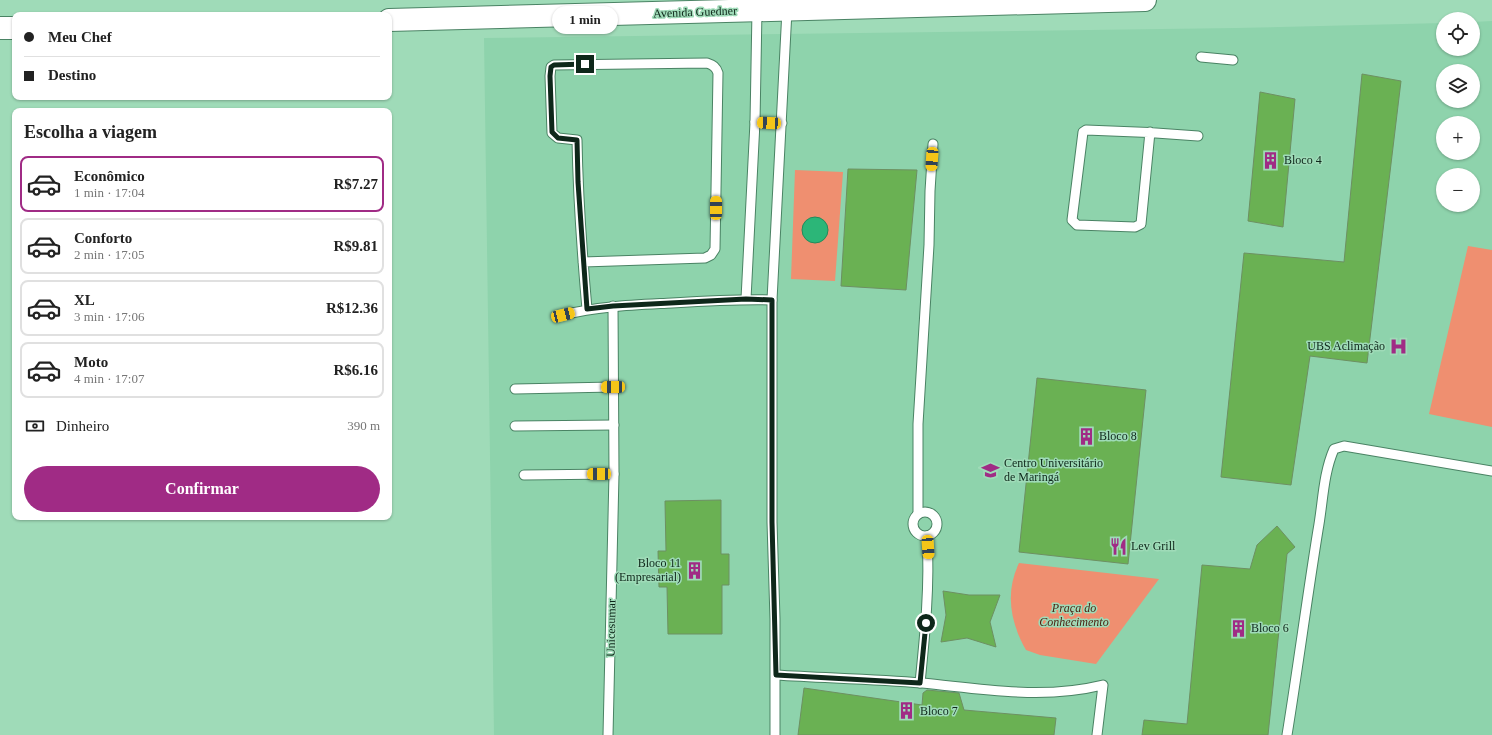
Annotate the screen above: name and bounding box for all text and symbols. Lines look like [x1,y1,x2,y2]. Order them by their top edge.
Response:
street label: Avenida Guedner [653,4,737,20]
callout: 1 min [552,6,618,34]
text: 1 min [569,12,601,27]
map controls [1436,12,1480,212]
button: locate [1436,12,1480,56]
text: Meu Chef [48,29,112,45]
route end [576,55,594,73]
button: layers [1436,64,1480,108]
text: Destino [48,67,96,83]
car [757,116,781,130]
button: + [1436,116,1480,160]
text: Escolha a viagem [24,122,157,142]
car [925,147,939,171]
building icon: Bloco 4 [1261,150,1281,170]
place label: Bloco 4 [1284,153,1322,167]
icon: car [26,166,62,202]
text: Econômico [74,168,145,184]
button: − [1436,168,1480,212]
text: R$7.27 [333,176,378,192]
text: 1 min · 17:04 [74,185,144,200]
car [710,196,722,220]
icon: car [26,228,62,264]
text: Conforto [74,230,132,246]
text: R$9.81 [333,238,378,254]
text: 2 min · 17:05 [74,247,144,262]
icon: car [26,290,62,326]
text: XL [74,292,95,308]
text: R$12.36 [326,300,378,316]
car [550,306,576,324]
text: 3 min · 17:06 [74,309,144,324]
hospital icon: UBS Aclimação [1388,336,1408,356]
place label: UBS Aclimação [1307,339,1385,353]
icon: car [26,352,62,388]
text: Moto [74,354,108,370]
text: R$6.16 [333,362,378,378]
text: 4 min · 17:07 [74,371,144,386]
car [601,381,625,393]
icon: cash [24,415,46,437]
text: Dinheiro [56,418,109,434]
text: 390 m [347,418,380,433]
building icon: Bloco 8 [1076,426,1096,446]
place label: Bloco 8 [1099,429,1137,443]
place label: Centro Universitário de Maringá [1004,456,1103,484]
school or university icon: Centro Universitário de Maringá [981,460,1001,480]
button: Confirmar [24,466,380,512]
car [587,468,611,480]
car [921,535,935,559]
restaurant icon: Lev Grill [1108,536,1128,556]
place label: Lev Grill [1131,539,1176,553]
place label: Bloco 11 (Empresarial) [615,556,681,584]
building icon: Bloco 11 (Empresarial) [684,560,704,580]
street label: Unicesumar [603,599,619,657]
park label: Praça do Conhecimento [1039,601,1109,629]
route start [917,614,935,632]
building icon: Bloco 6 [1228,618,1248,638]
place label: Bloco 6 [1251,621,1289,635]
building icon: Bloco 7 [897,701,917,721]
place label: Bloco 7 [920,704,958,718]

